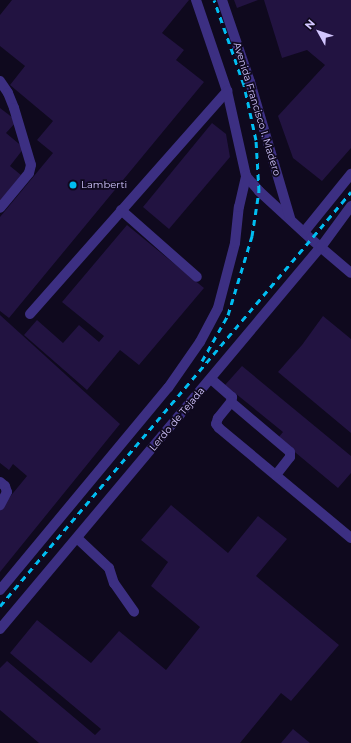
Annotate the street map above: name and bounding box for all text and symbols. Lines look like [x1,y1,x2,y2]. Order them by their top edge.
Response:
north arrow [299,12,339,52]
text: N [302,16,318,32]
street label: Avenida Francisco I. Madero [231,41,283,177]
place label: Lamberti [81,179,127,191]
marker: Lamberti [68,180,78,190]
street label: Lerdo de Tejada [147,385,207,453]

